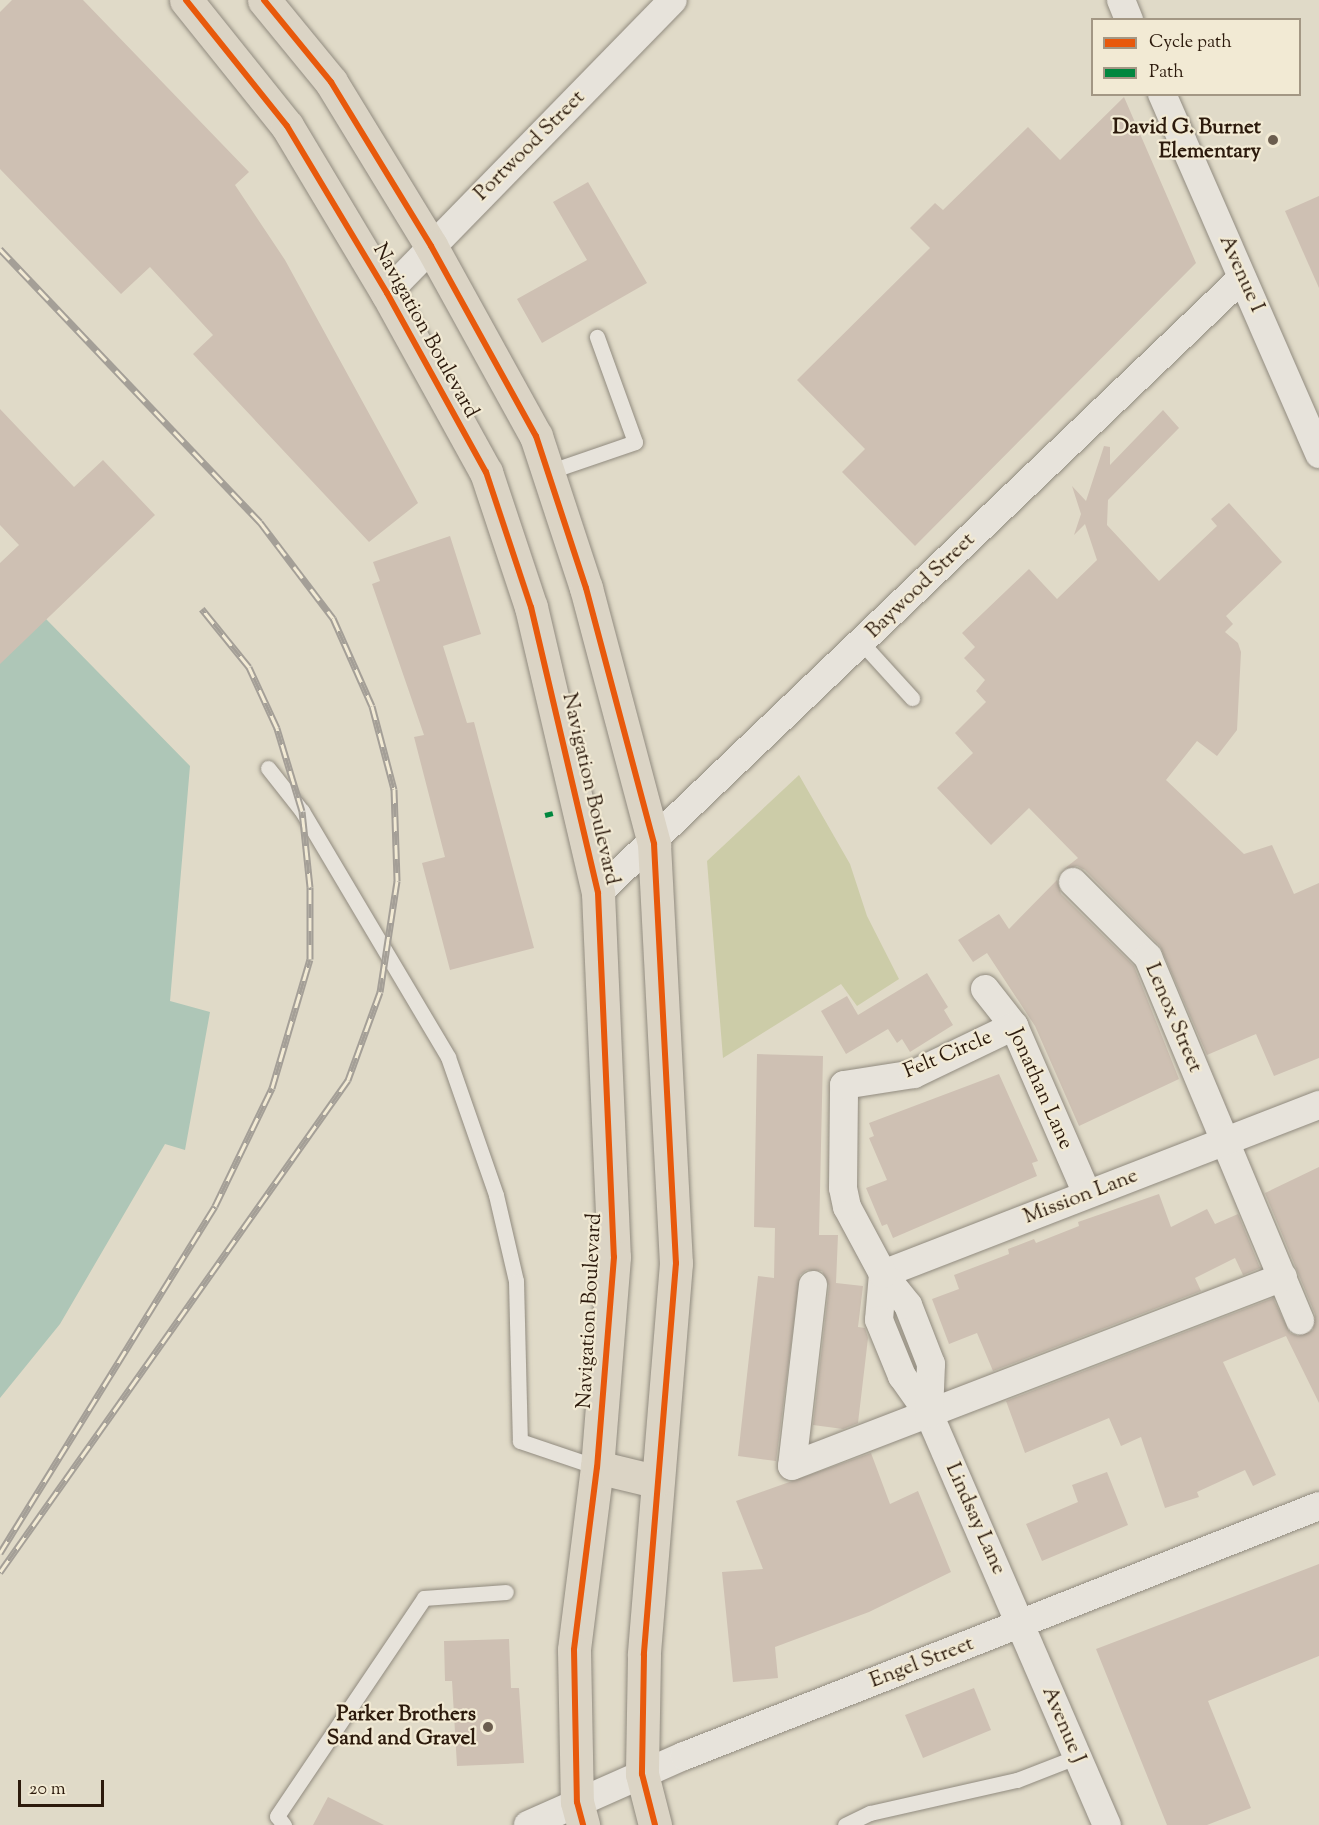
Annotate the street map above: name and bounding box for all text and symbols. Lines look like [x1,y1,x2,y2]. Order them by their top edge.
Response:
legend [1091,18,1301,96]
text: Cycle path [1149,30,1232,56]
text: Path [1149,60,1184,86]
street label: Portwood Street [469,85,591,207]
place label: David G. Burnet Elementary [1113,115,1261,165]
marker: David G. Burnet Elementary [1266,133,1280,147]
street label: Avenue I [1213,232,1269,316]
street label: Navigation Boulevard [366,239,484,423]
street label: Baywood Street [861,528,981,644]
street label: Navigation Boulevard [556,691,624,887]
street label: Lenox Street [1139,960,1207,1076]
street label: Felt Circle [900,1025,996,1085]
street label: Jonathan Lane [1002,1025,1078,1153]
street label: Mission Lane [1020,1164,1142,1230]
street label: Navigation Boulevard [572,1212,608,1410]
street label: Lindsay Lane [939,1459,1011,1579]
street label: Engel Street [866,1632,978,1694]
street label: Avenue J [1036,1683,1090,1767]
place label: Parker Brothers Sand and Gravel [327,1702,476,1752]
marker: Parker Brothers Sand and Gravel [481,1720,495,1734]
scale bar [21,1768,106,1806]
text: 20 m [29,1777,66,1803]

